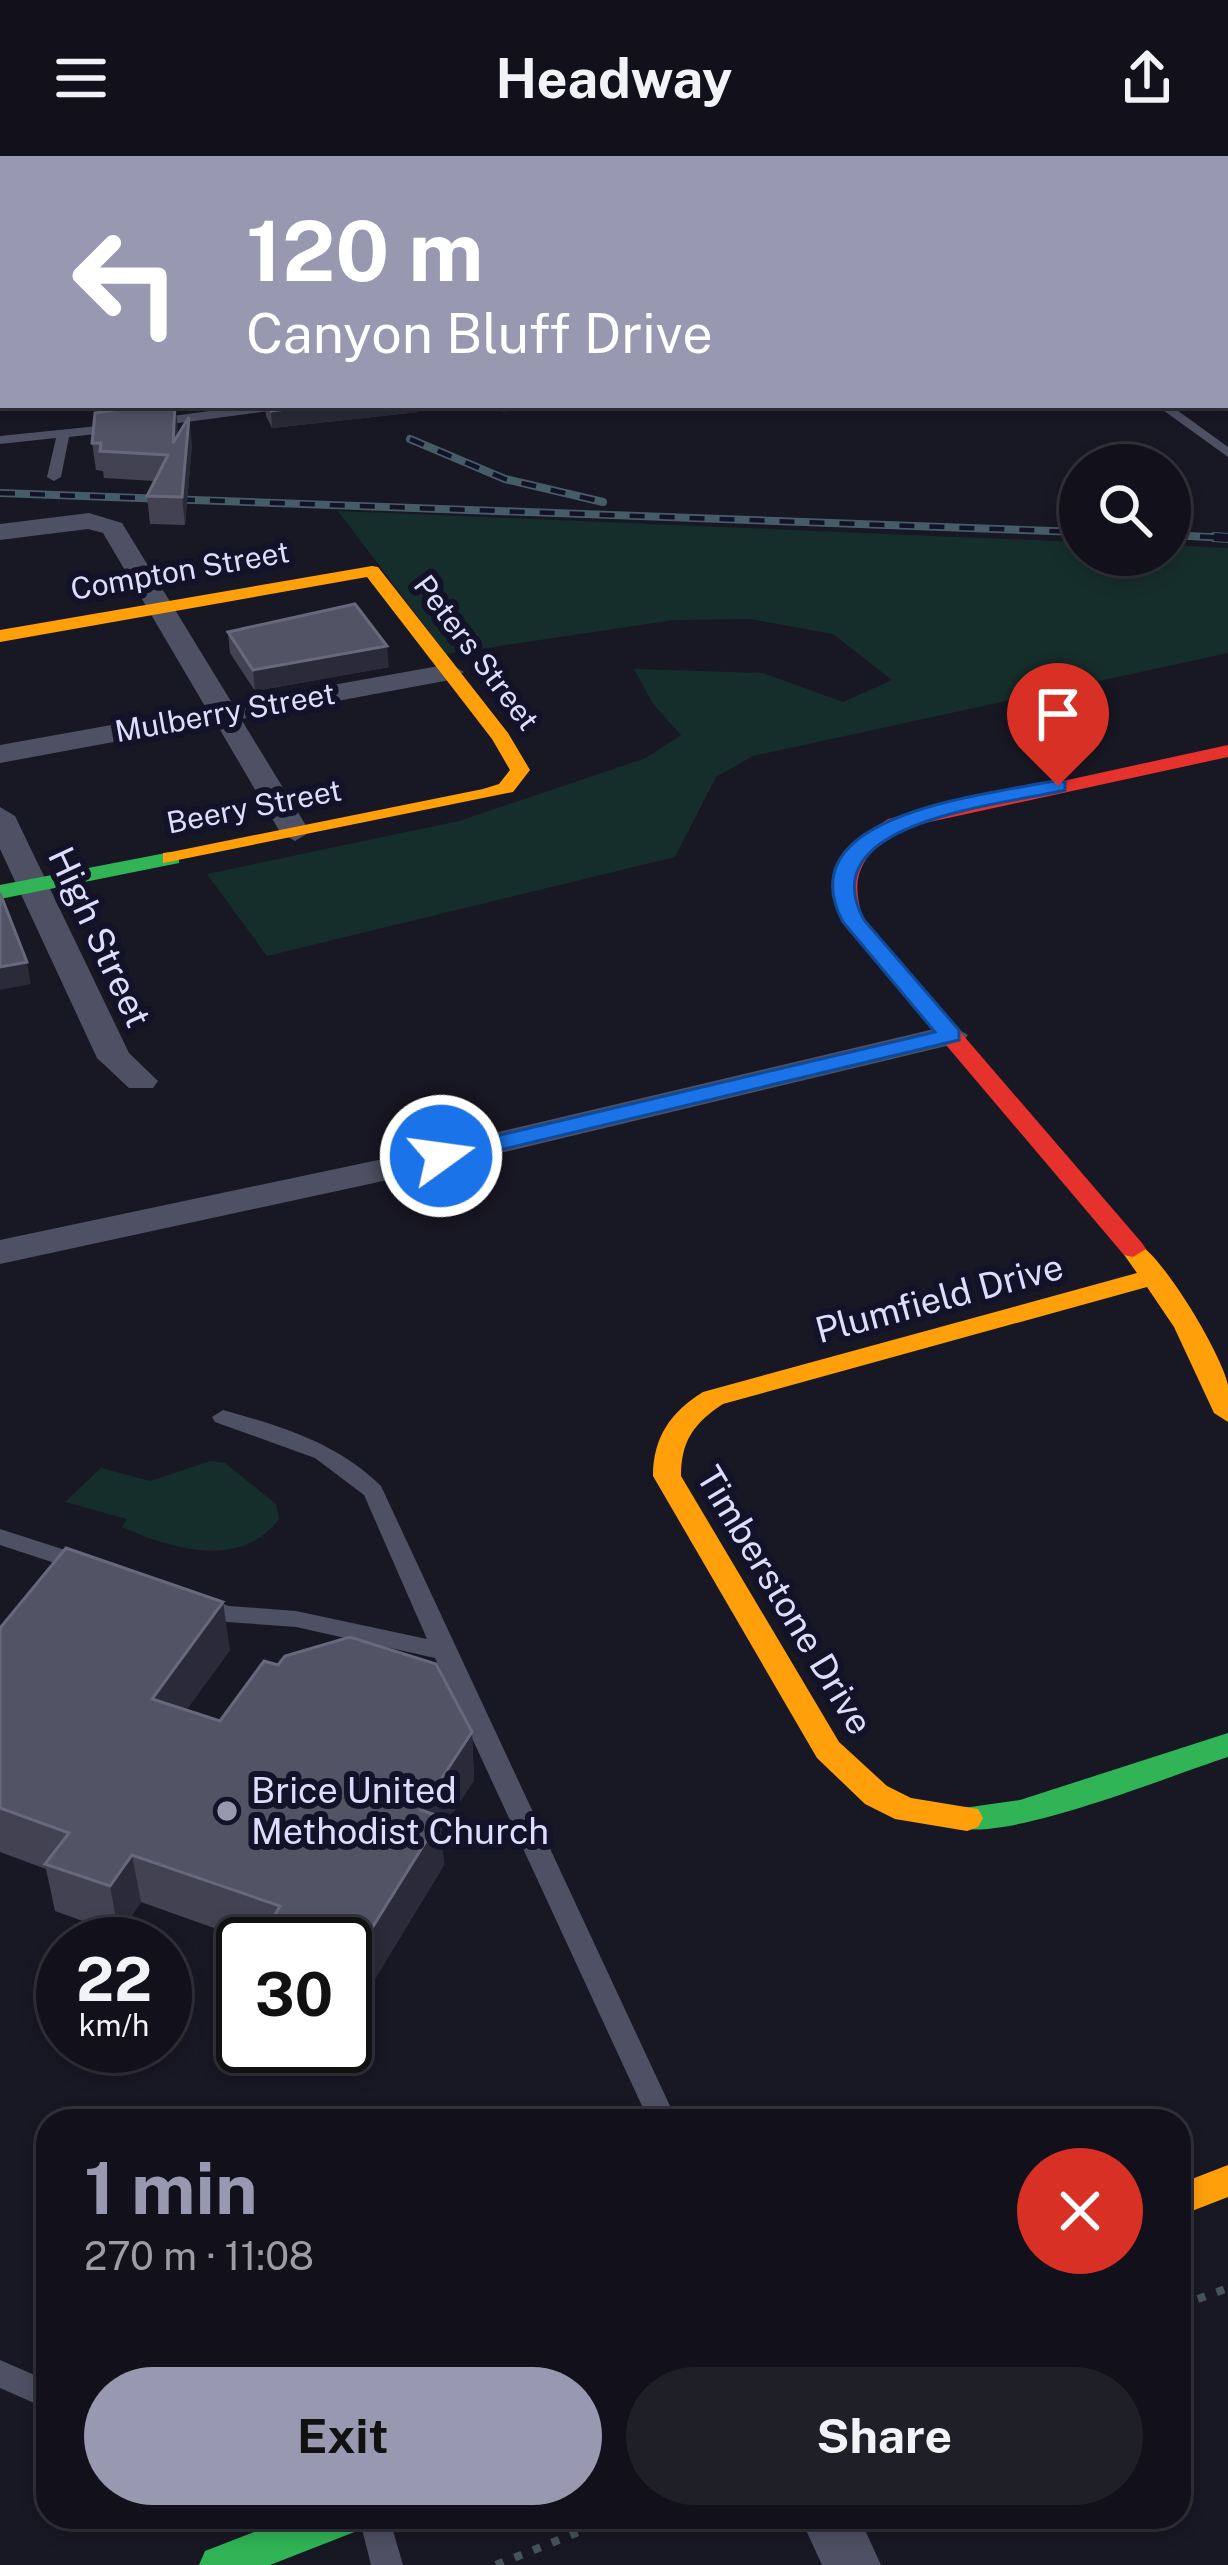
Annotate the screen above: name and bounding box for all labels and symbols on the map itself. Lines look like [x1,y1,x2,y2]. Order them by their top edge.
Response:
street label: Compton Street [68,533,292,607]
street label: Peters Street [407,568,547,737]
pin [1007,663,1109,786]
street label: Mulberry Street [112,675,338,749]
street label: Beery Street [163,771,344,841]
street label: High Street [40,840,160,1034]
position arrow [378,1093,504,1219]
street label: Plumfield Drive [811,1245,1067,1351]
street label: Timberstone Drive [688,1458,882,1742]
place label: Brice United Methodist Church [251,1769,549,1852]
marker: Brice United Methodist Church [214,1798,240,1824]
speed limit sign: 30 [216,1917,372,2073]

